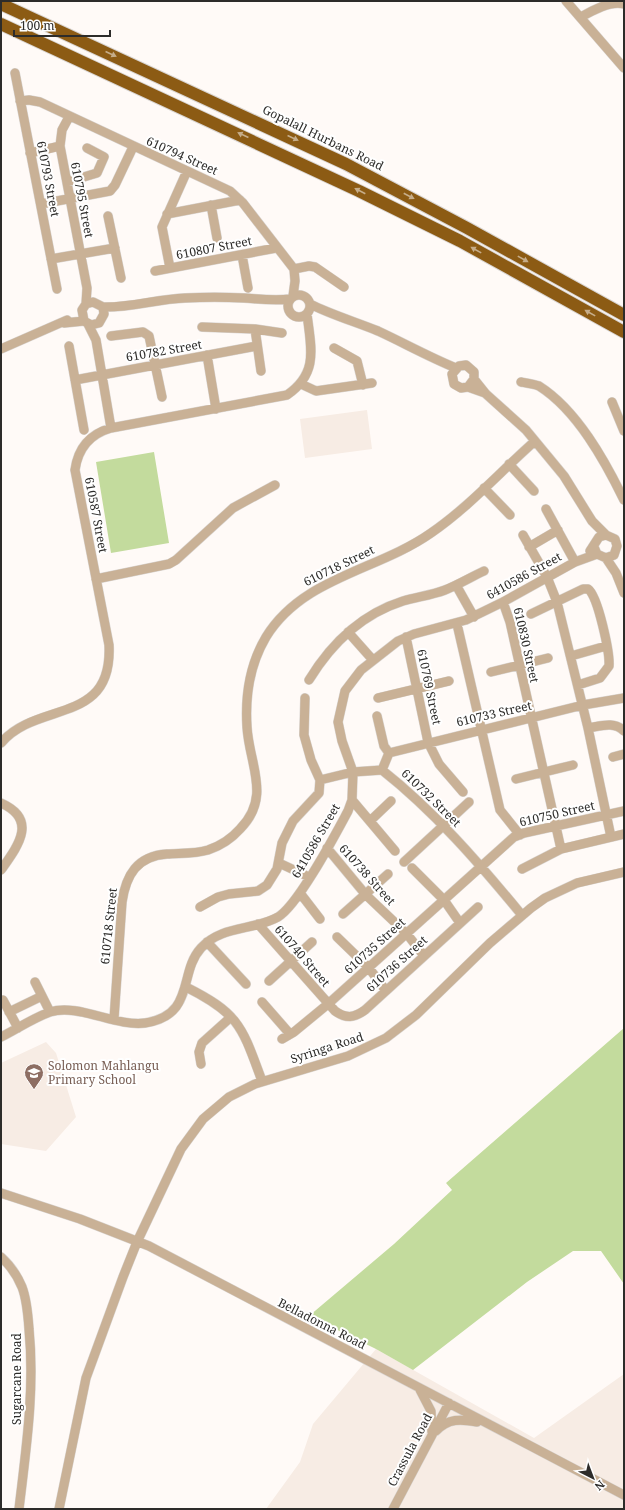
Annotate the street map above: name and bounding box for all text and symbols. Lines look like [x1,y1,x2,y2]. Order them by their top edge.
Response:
scale bar [14,12,110,38]
text: 100 m [20,17,55,34]
one-way arrow [105,51,116,57]
street label: Gopalall Hurbans Road [260,101,387,175]
street label: 610794 Street [144,132,221,179]
one-way arrow [237,132,249,138]
one-way arrow [287,135,298,141]
street label: 610793 Street [33,140,64,218]
street label: 610795 Street [67,161,98,239]
one-way arrow [355,188,366,194]
one-way arrow [403,193,414,199]
street label: 610807 Street [175,232,253,263]
one-way arrow [470,247,482,254]
one-way arrow [517,255,528,262]
one-way arrow [584,310,596,316]
street label: 610782 Street [125,335,203,366]
street label: 610587 Street [81,476,112,554]
street label: 610718 Street [301,541,377,590]
street label: 6410586 Street [483,548,564,603]
street label: 610830 Street [510,606,543,684]
street label: 610769 Street [413,648,446,726]
street label: 610733 Street [455,697,533,730]
street label: 610732 Street [398,765,465,830]
street label: 610750 Street [518,797,596,830]
street label: 6410586 Street [287,800,344,881]
street label: 610738 Street [335,840,399,909]
street label: 610718 Street [96,887,121,965]
street label: 610735 Street [340,914,409,978]
street label: 610740 Street [271,921,334,990]
street label: 610736 Street [362,932,431,996]
street label: Syringa Road [288,1028,366,1067]
place label: Solomon Mahlangu Primary School [48,1057,160,1088]
school or university icon: Solomon Mahlangu Primary School [23,1062,45,1090]
street label: Belladonna Road [275,1294,370,1353]
street label: Sugarcane Road [8,1332,25,1425]
street label: Crassula Road [383,1410,436,1489]
north arrow [573,1458,613,1498]
text: N [592,1477,608,1494]

